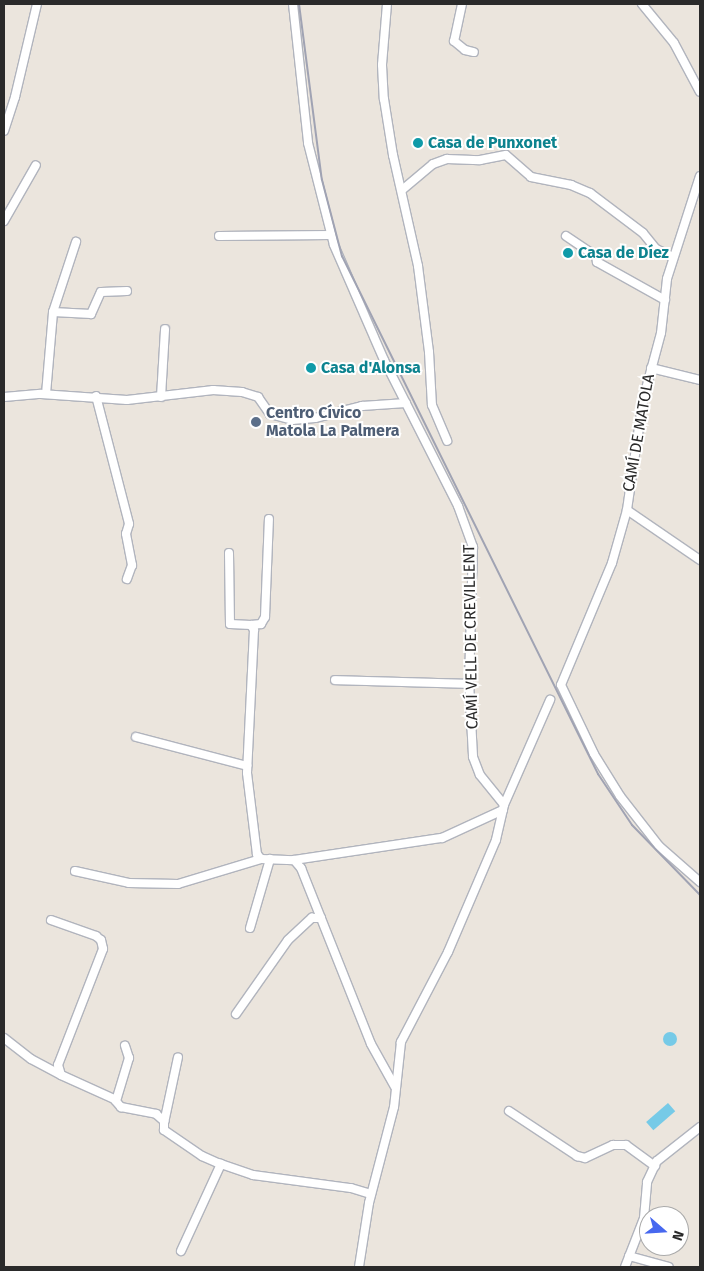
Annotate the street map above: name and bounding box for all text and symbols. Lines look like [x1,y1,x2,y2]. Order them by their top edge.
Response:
place label: Casa de Punxonet [428,133,557,153]
marker: Casa de Punxonet [412,137,424,149]
place label: Casa de Díez [578,243,669,263]
marker: Casa de Díez [562,247,574,259]
place label: Casa d'Alonsa [321,358,421,378]
marker: Casa d'Alonsa [305,362,317,374]
street label: CAMÍ DE MATOLA [619,373,659,493]
place label: Centro Cívico Matola La Palmera [266,403,400,441]
marker: Centro Cívico Matola La Palmera [250,416,262,428]
street label: CAMÍ VELL DE CREVILLENT [460,544,482,730]
north arrow [639,1206,689,1256]
text: N [668,1229,687,1243]

